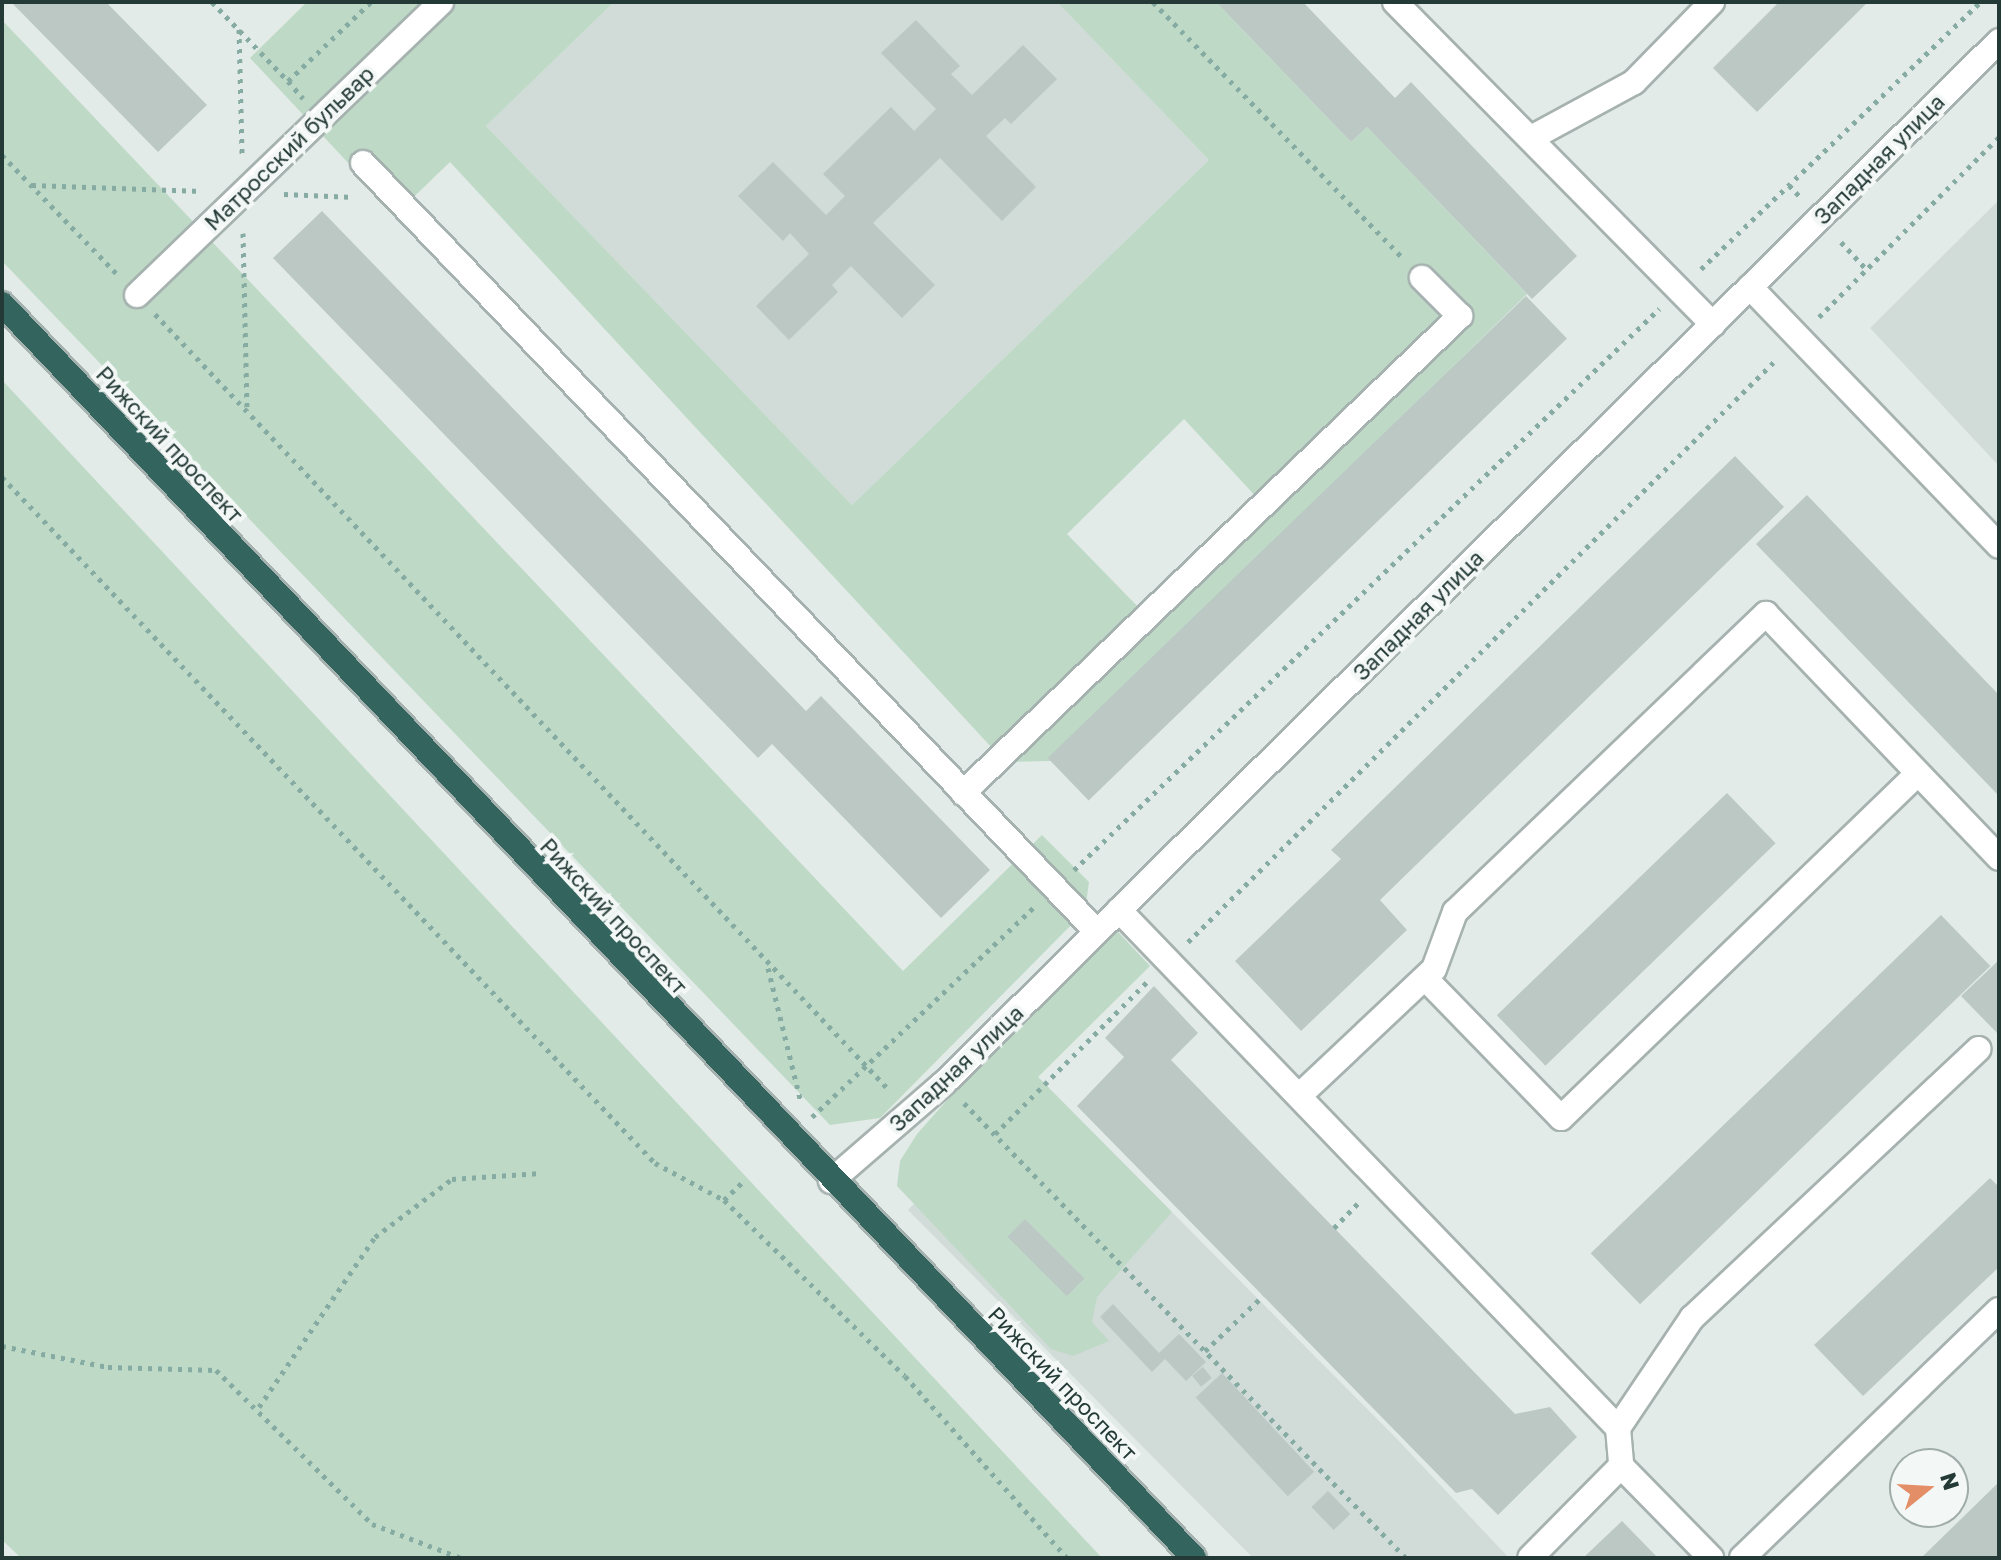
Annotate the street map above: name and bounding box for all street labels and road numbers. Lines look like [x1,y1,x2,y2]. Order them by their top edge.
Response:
street label: Матросский бульвар [199,60,379,236]
street label: Западная улица [1808,88,1950,230]
street label: Рижский проспект [91,361,249,527]
street label: Западная улица [1347,544,1489,686]
street label: Рижский проспект [535,833,693,999]
street label: Западная улица [883,999,1029,1137]
street label: Рижский проспект [983,1301,1143,1465]

